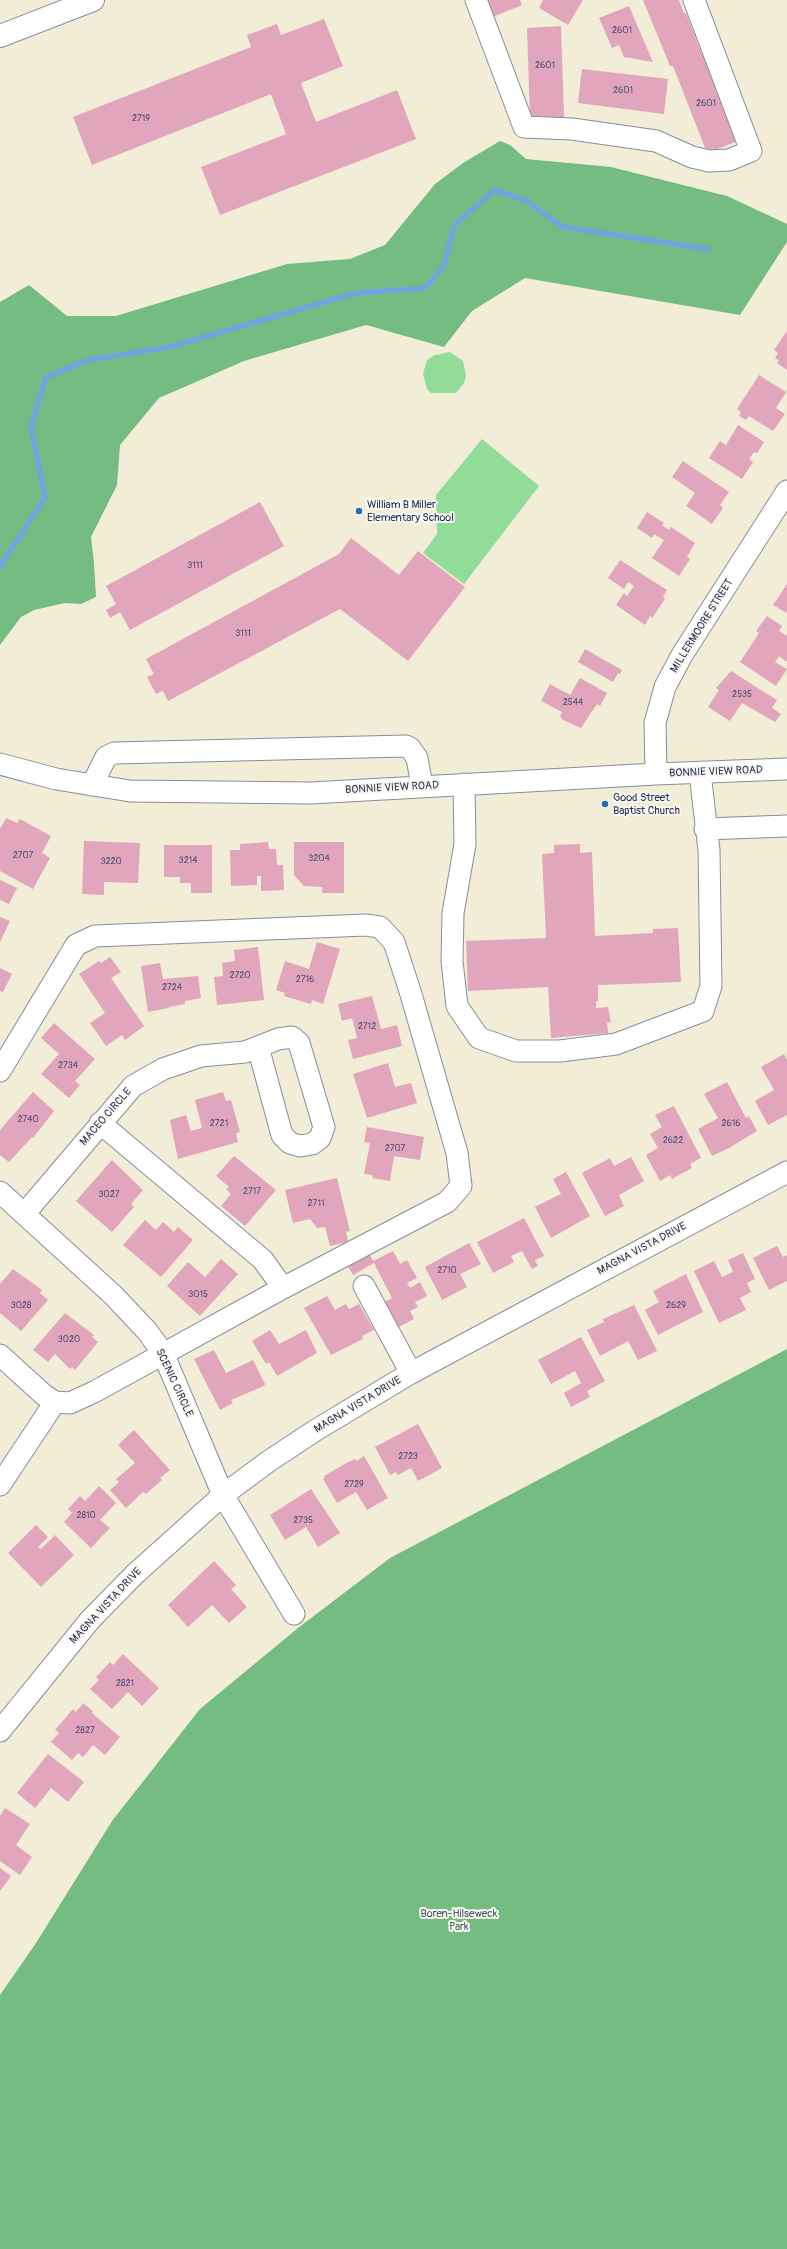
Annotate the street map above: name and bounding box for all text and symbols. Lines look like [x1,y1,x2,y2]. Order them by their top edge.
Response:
house number: 2601 [612,26,632,36]
house number: 2601 [535,61,555,71]
house number: 2601 [613,86,633,96]
house number: 2601 [696,99,716,109]
house number: 2719 [132,114,150,124]
place label: William B Miller Elementary School [367,498,454,524]
marker: William B Miller Elementary School [354,506,364,516]
house number: 3111 [187,561,203,571]
street label: MILLERMOORE STREET [668,577,736,675]
house number: 3111 [235,629,251,639]
house number: 2535 [732,690,752,700]
house number: 2544 [563,698,583,708]
street label: BONNIE VIEW ROAD [669,764,763,780]
street label: BONNIE VIEW ROAD [345,779,439,797]
place label: Good Street Baptist Church [613,791,680,817]
marker: Good Street Baptist Church [600,799,610,809]
house number: 2707 [13,851,33,861]
house number: 3204 [308,854,330,864]
house number: 3214 [179,856,197,866]
house number: 3220 [100,857,122,867]
house number: 2720 [230,971,250,981]
house number: 2716 [296,975,314,985]
house number: 2724 [162,983,182,993]
house number: 2712 [358,1022,376,1032]
house number: 2734 [58,1061,78,1071]
street label: MACEO CIRCLE [77,1086,135,1148]
house number: 2740 [17,1115,39,1125]
house number: 2721 [210,1119,228,1129]
house number: 2616 [721,1119,741,1129]
house number: 2622 [663,1136,683,1146]
house number: 2707 [385,1144,405,1154]
house number: 2717 [243,1187,261,1197]
house number: 3027 [99,1190,119,1200]
house number: 2711 [308,1199,324,1209]
street label: MAGNA VISTA DRIVE [595,1220,689,1278]
house number: 2710 [437,1266,457,1276]
house number: 3015 [188,1290,208,1300]
house number: 3028 [11,1301,31,1311]
house number: 2629 [666,1301,686,1311]
house number: 3020 [58,1335,80,1345]
street label: SCENIC CIRCLE [152,1347,196,1419]
street label: MAGNA VISTA DRIVE [312,1374,404,1436]
house number: 2723 [398,1452,418,1462]
house number: 2729 [344,1480,364,1490]
house number: 2810 [76,1511,96,1521]
house number: 2735 [293,1516,313,1526]
street label: MAGNA VISTA DRIVE [67,1565,145,1647]
house number: 2821 [116,1679,134,1689]
house number: 2827 [75,1726,95,1736]
park label: Boren-Hilseweck Park [421,1907,497,1933]

